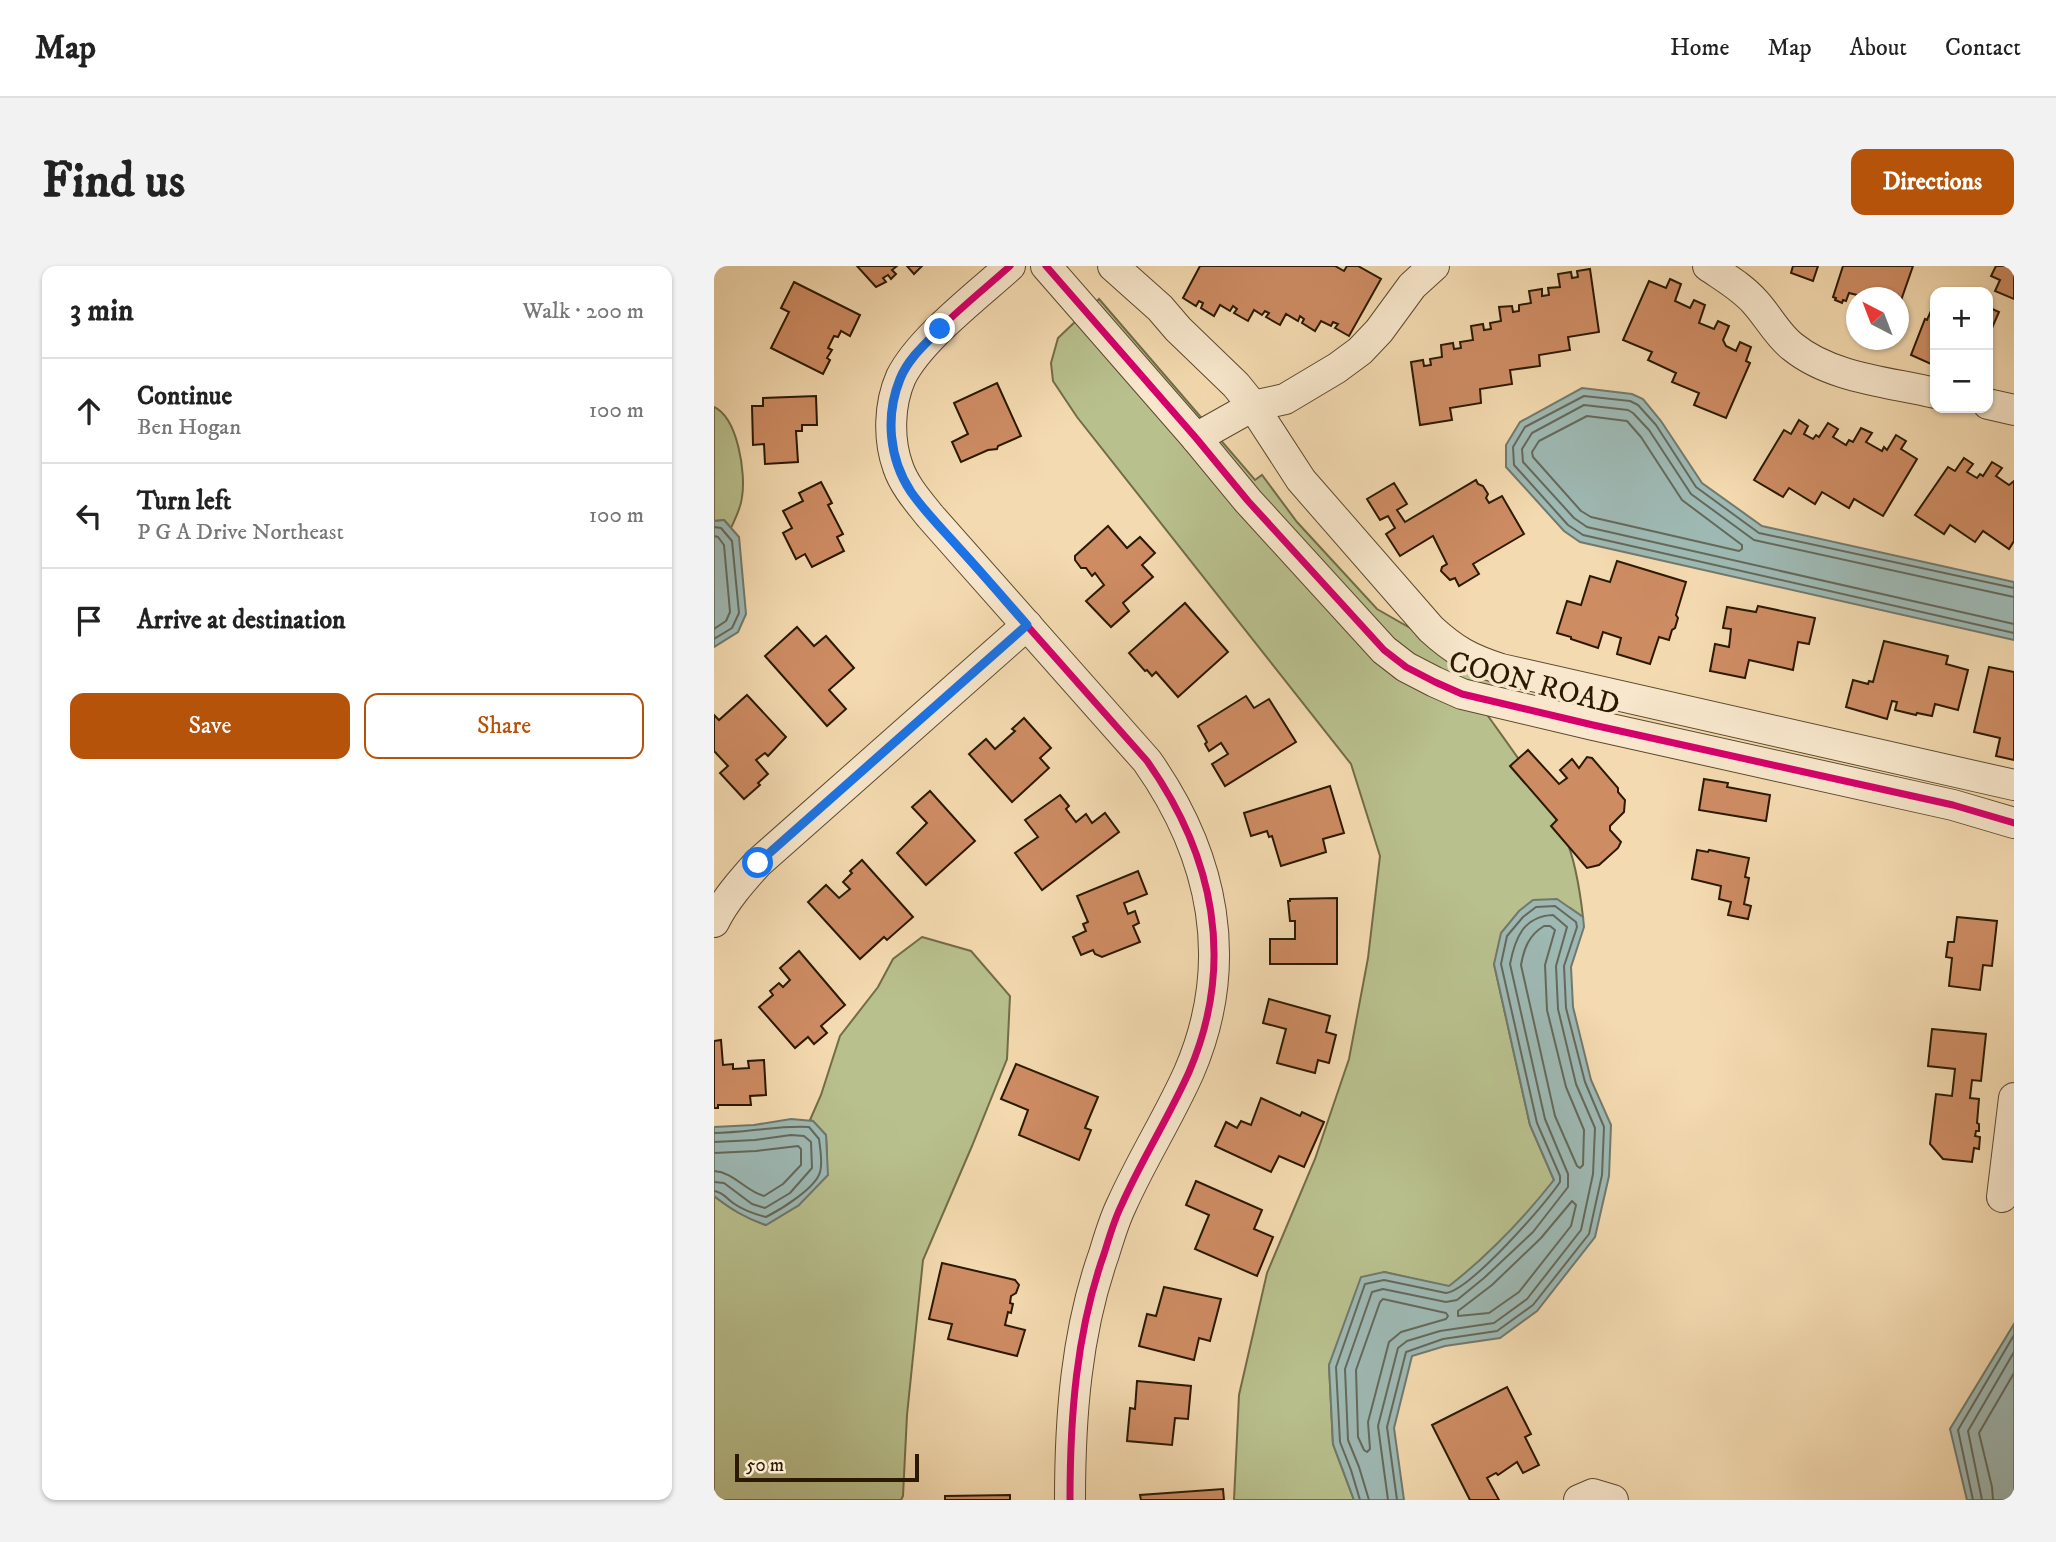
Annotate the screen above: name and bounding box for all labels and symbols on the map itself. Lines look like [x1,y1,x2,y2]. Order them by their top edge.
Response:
north arrow [1846,287,1909,350]
route end [924,313,955,344]
street label: COON ROAD [1445,643,1623,725]
route start [742,847,773,878]
scale bar [735,1451,919,1483]

